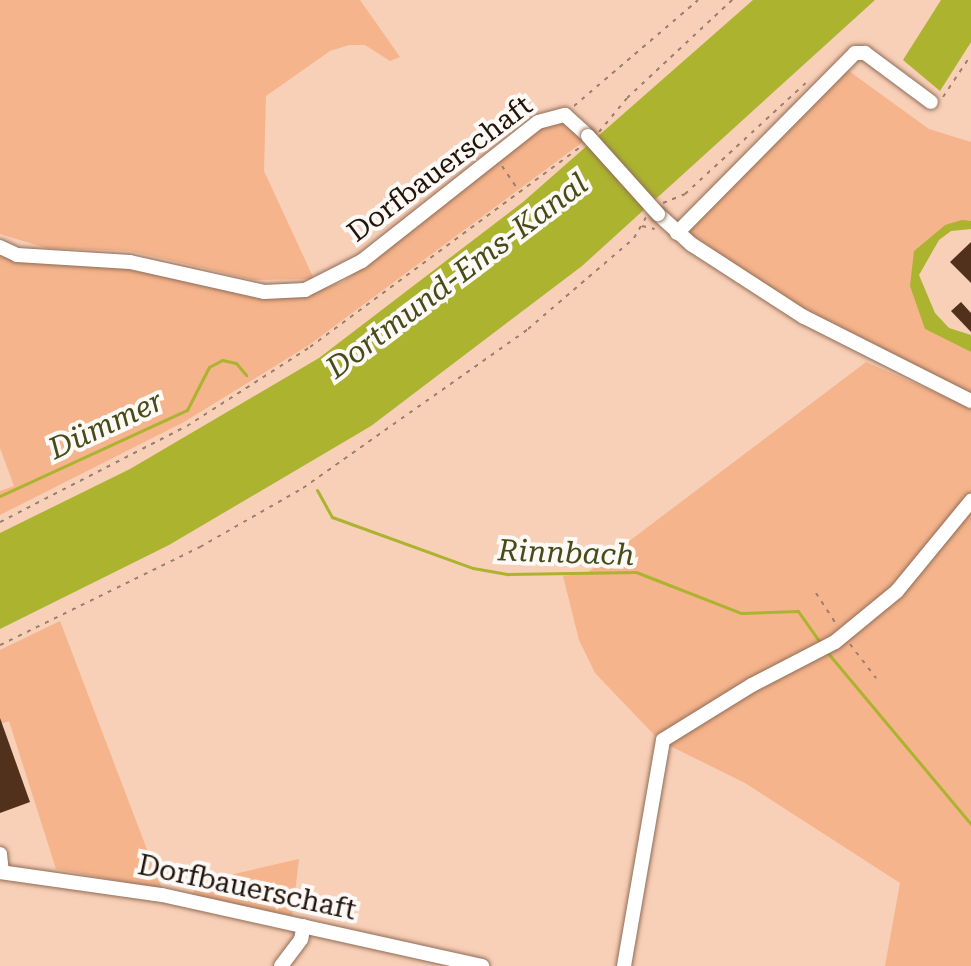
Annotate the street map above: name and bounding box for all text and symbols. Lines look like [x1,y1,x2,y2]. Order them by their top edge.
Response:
street label: Dorfbauerschaft [341,89,539,249]
water label: Dortmund-Ems-Kanal [319,166,595,386]
water label: Dümmer [43,383,169,467]
water label: Rinnbach [497,533,635,573]
street label: Dorfbauerschaft [135,848,359,928]

